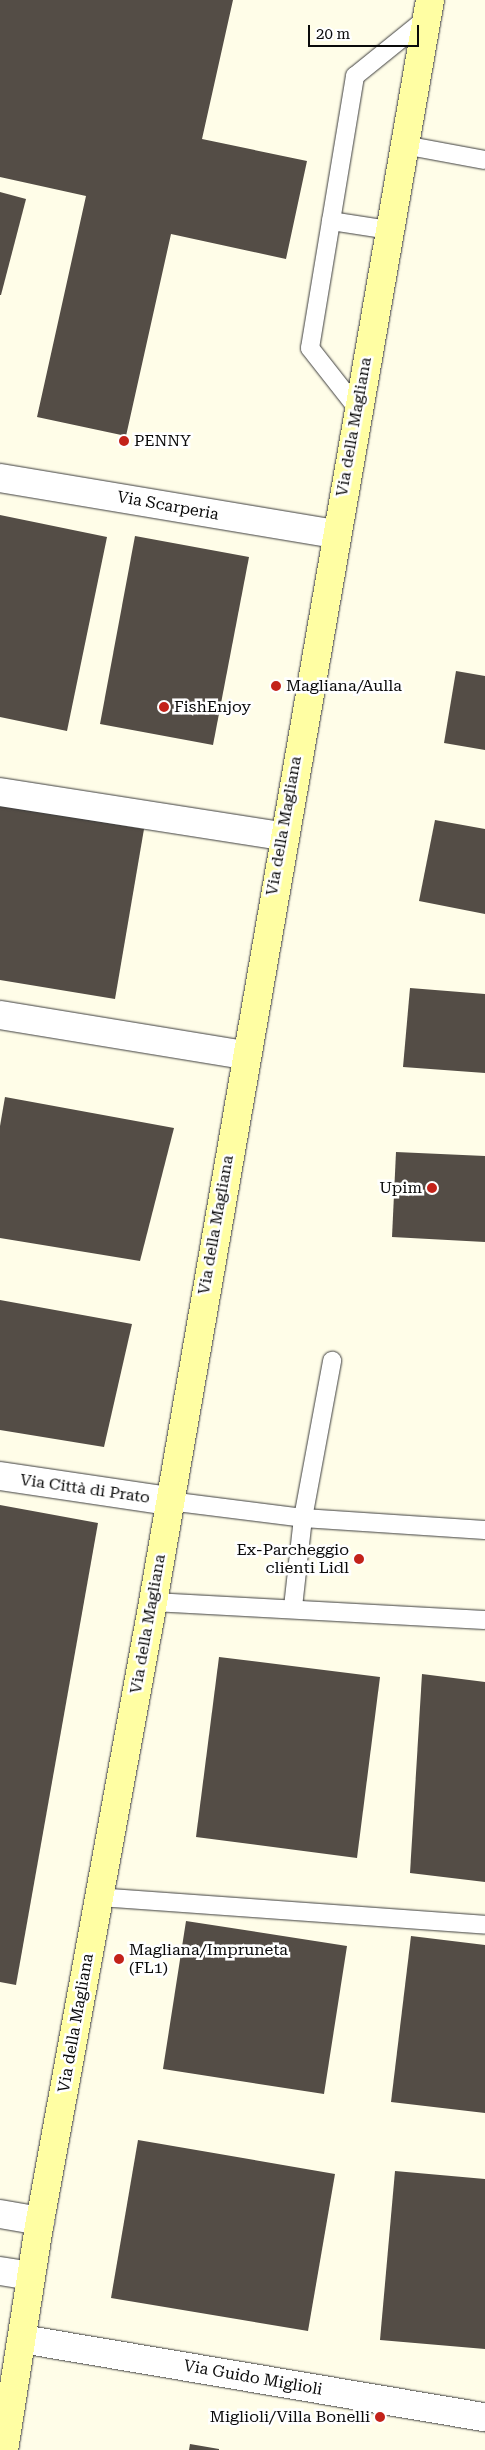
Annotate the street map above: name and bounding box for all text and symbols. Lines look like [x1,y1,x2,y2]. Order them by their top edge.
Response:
scale bar [310,15,421,47]
text: 20 m [316,25,350,43]
street label: Via della Magliana [332,356,376,498]
place label: PENNY [134,431,191,451]
marker: PENNY [118,435,130,447]
street label: Via Scarperia [116,488,220,524]
place label: Magliana/Aulla [286,676,402,696]
marker: Magliana/Aulla [270,680,282,692]
place label: FishEnjoy [174,697,251,717]
marker: FishEnjoy [158,701,170,713]
street label: Via della Magliana [262,755,306,897]
street label: Via della Magliana [194,1154,238,1296]
place label: Upim [379,1178,422,1198]
marker: Upim [426,1182,438,1194]
street label: Via Città di Prato [19,1470,151,1508]
place label: Ex-Parcheggio clienti Lidl [237,1540,349,1578]
street label: Via della Magliana [126,1553,170,1695]
marker: Ex-Parcheggio clienti Lidl [353,1553,365,1565]
place label: Magliana/Impruneta (FL1) [129,1940,288,1978]
street label: Via della Magliana [54,1952,98,2094]
marker: Magliana/Impruneta (FL1) [113,1953,125,1965]
street label: Via Guido Miglioli [182,2356,324,2400]
place label: Miglioli/Villa Bonelli [210,2407,370,2427]
marker: Miglioli/Villa Bonelli [374,2411,386,2423]

